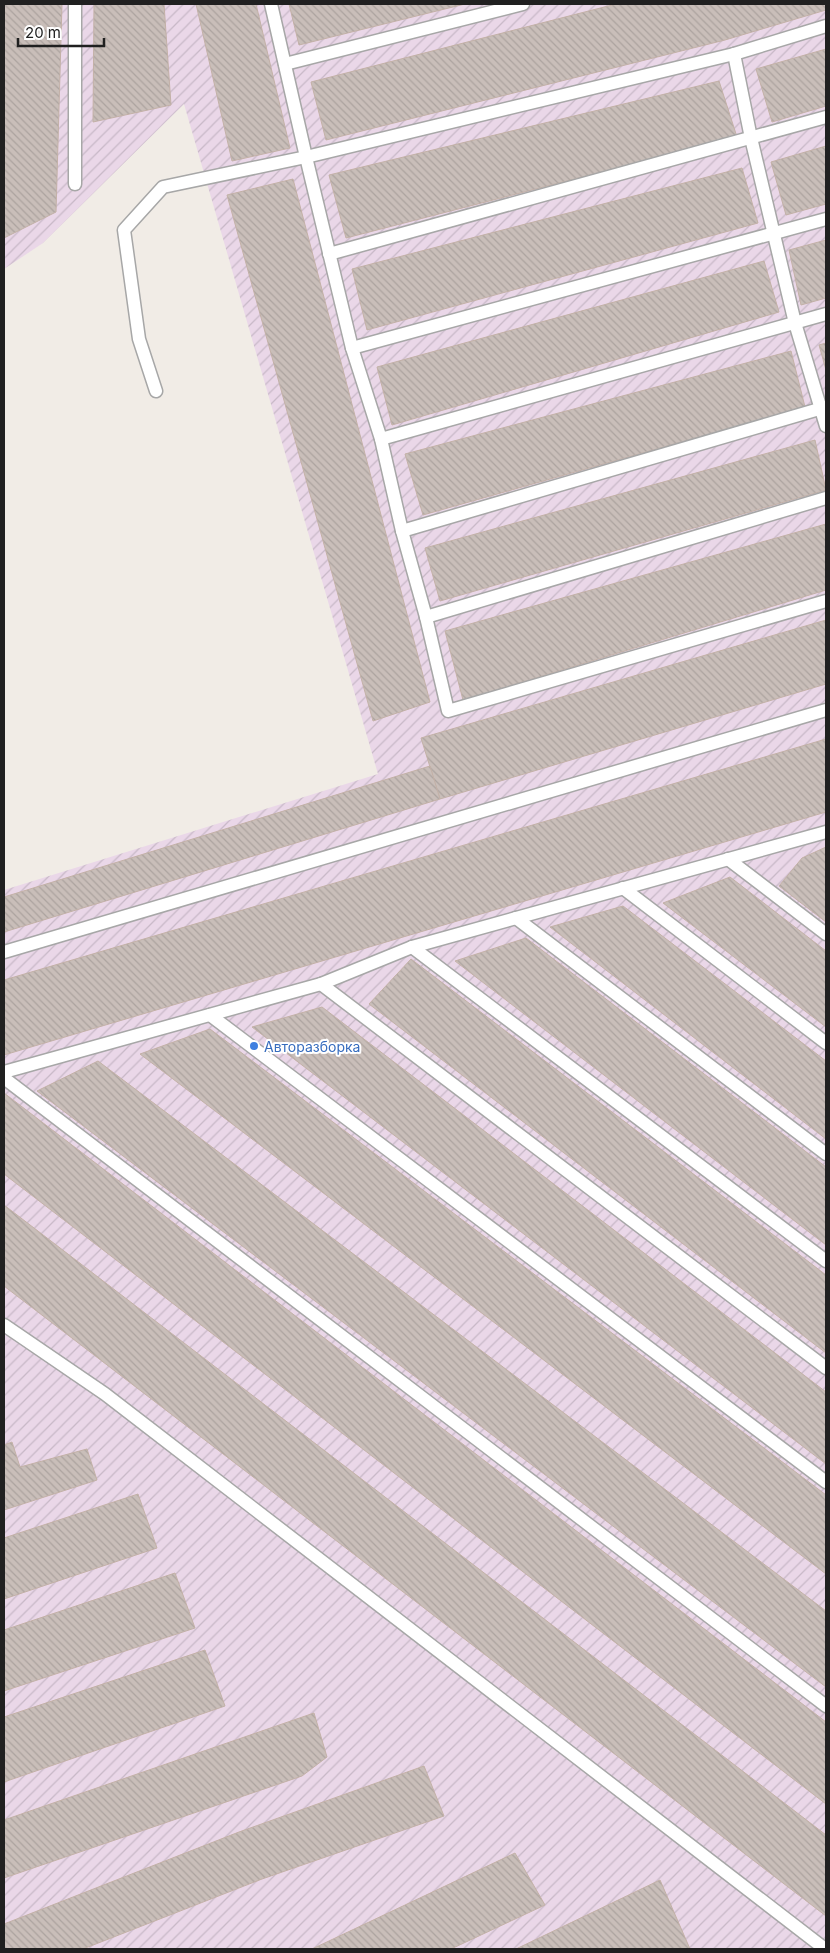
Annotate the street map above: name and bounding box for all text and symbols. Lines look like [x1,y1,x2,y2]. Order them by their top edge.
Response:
scale bar [18,15,104,47]
text: 20 m [25,23,61,42]
place label: Авторазборка [264,1038,360,1055]
marker: Авторазборка [248,1040,260,1052]

